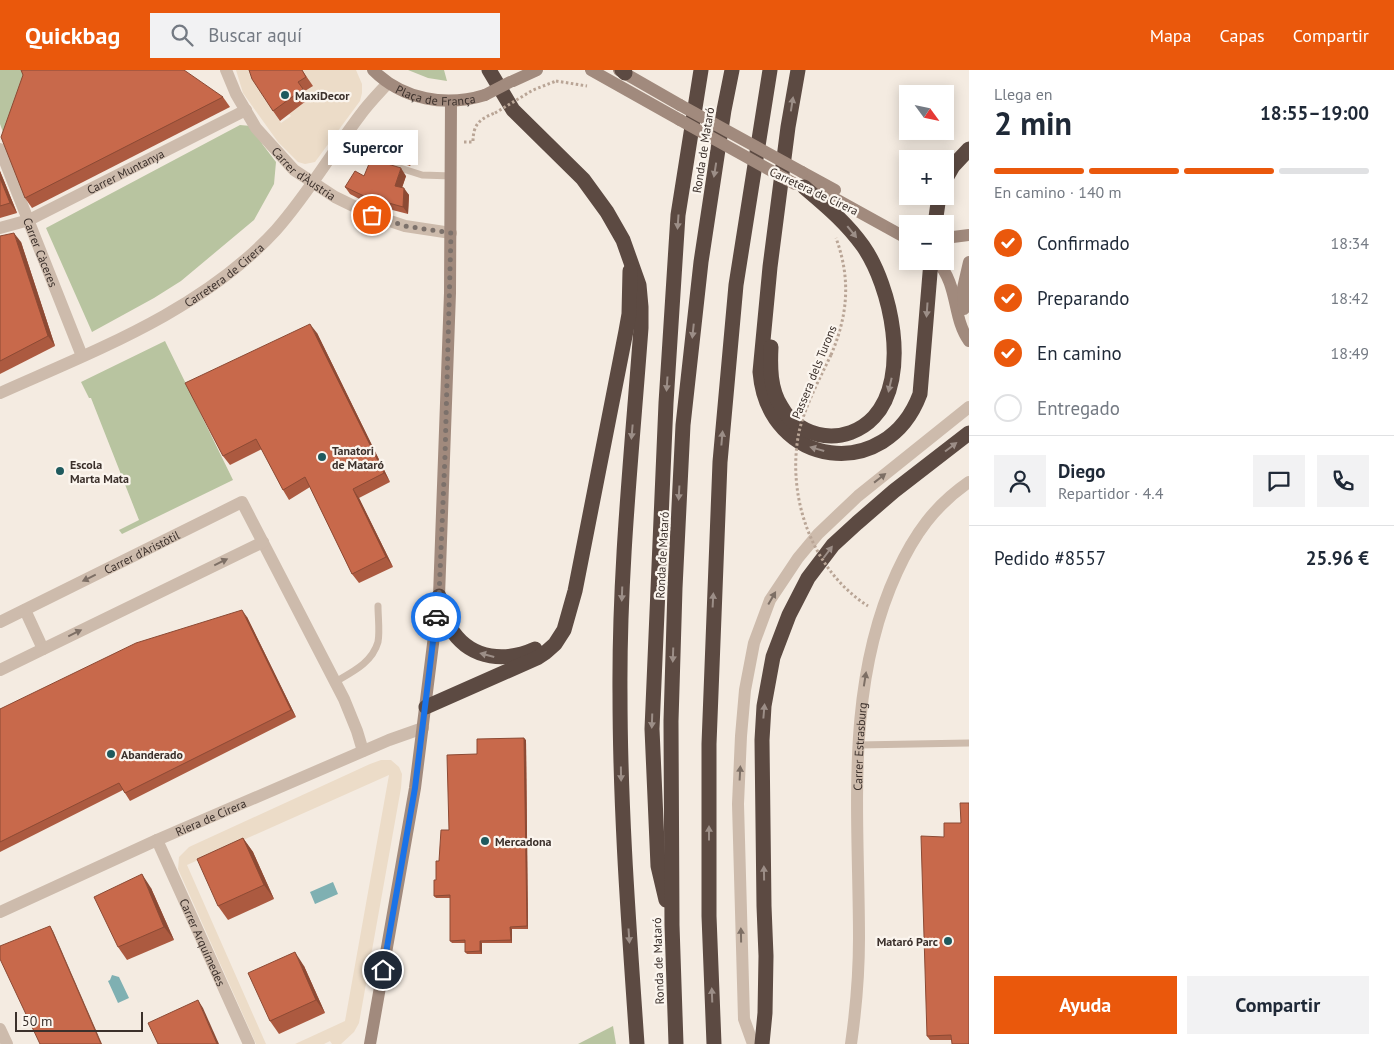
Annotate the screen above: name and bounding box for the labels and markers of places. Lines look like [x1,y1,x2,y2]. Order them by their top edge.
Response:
place label: MaxiDecor [295,88,350,103]
marker: MaxiDecor [279,89,291,101]
callout: Supercor [327,130,417,165]
pin [351,194,393,236]
place label: Tanatori de Mataró [332,443,385,472]
marker: Tanatori de Mataró [316,451,328,463]
place label: Escola Marta Mata [70,457,129,486]
marker: Escola Marta Mata [54,465,66,477]
place label: Abanderado [121,747,183,762]
marker: Abanderado [105,748,117,760]
place label: Mercadona [495,834,552,849]
marker: Mercadona [479,835,491,847]
place label: Mataró Parc [877,934,938,949]
marker: Mataró Parc [942,935,954,947]
pin [362,949,404,991]

